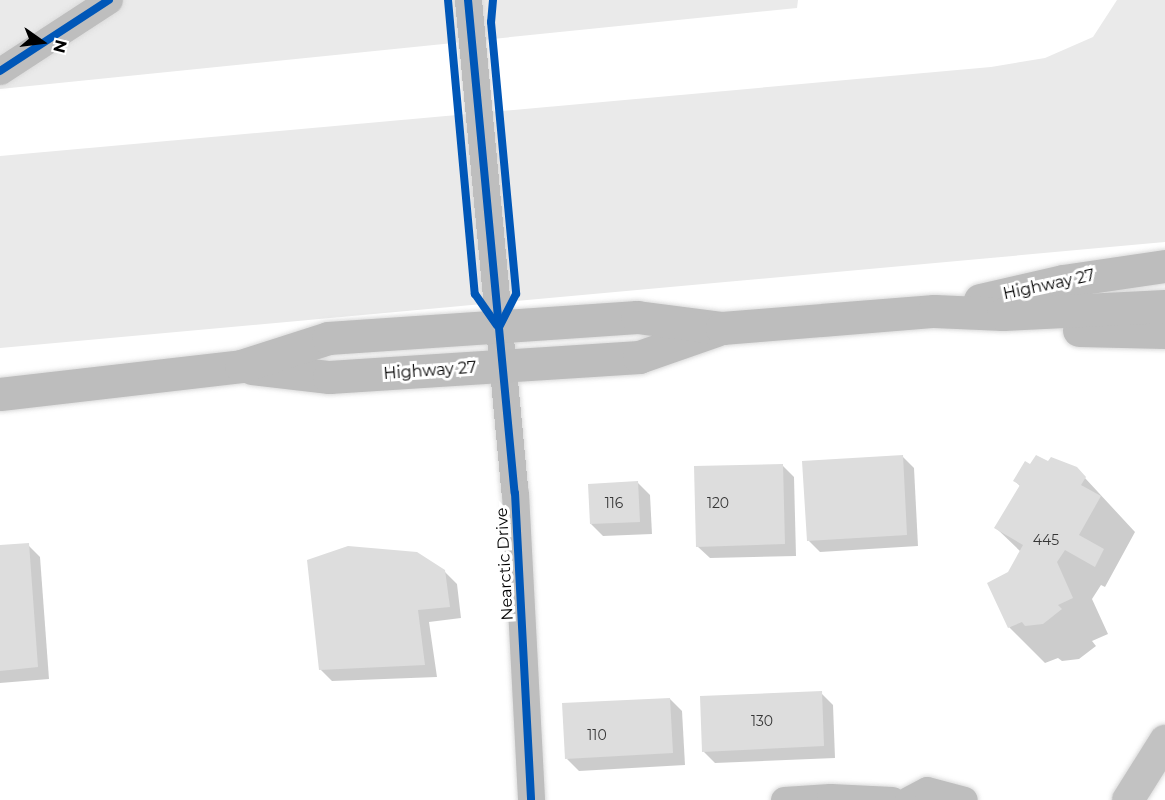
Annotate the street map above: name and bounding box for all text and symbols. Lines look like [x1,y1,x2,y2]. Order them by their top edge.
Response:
north arrow [12,12,72,72]
text: N [49,38,71,55]
street label: Highway 27 [1001,266,1097,304]
street label: Highway 27 [383,358,477,384]
house number: 116 [605,495,623,511]
house number: 120 [707,495,729,511]
street label: Nearctic Drive [492,507,518,621]
house number: 445 [1033,532,1059,548]
house number: 130 [751,713,773,729]
house number: 110 [587,727,607,743]

